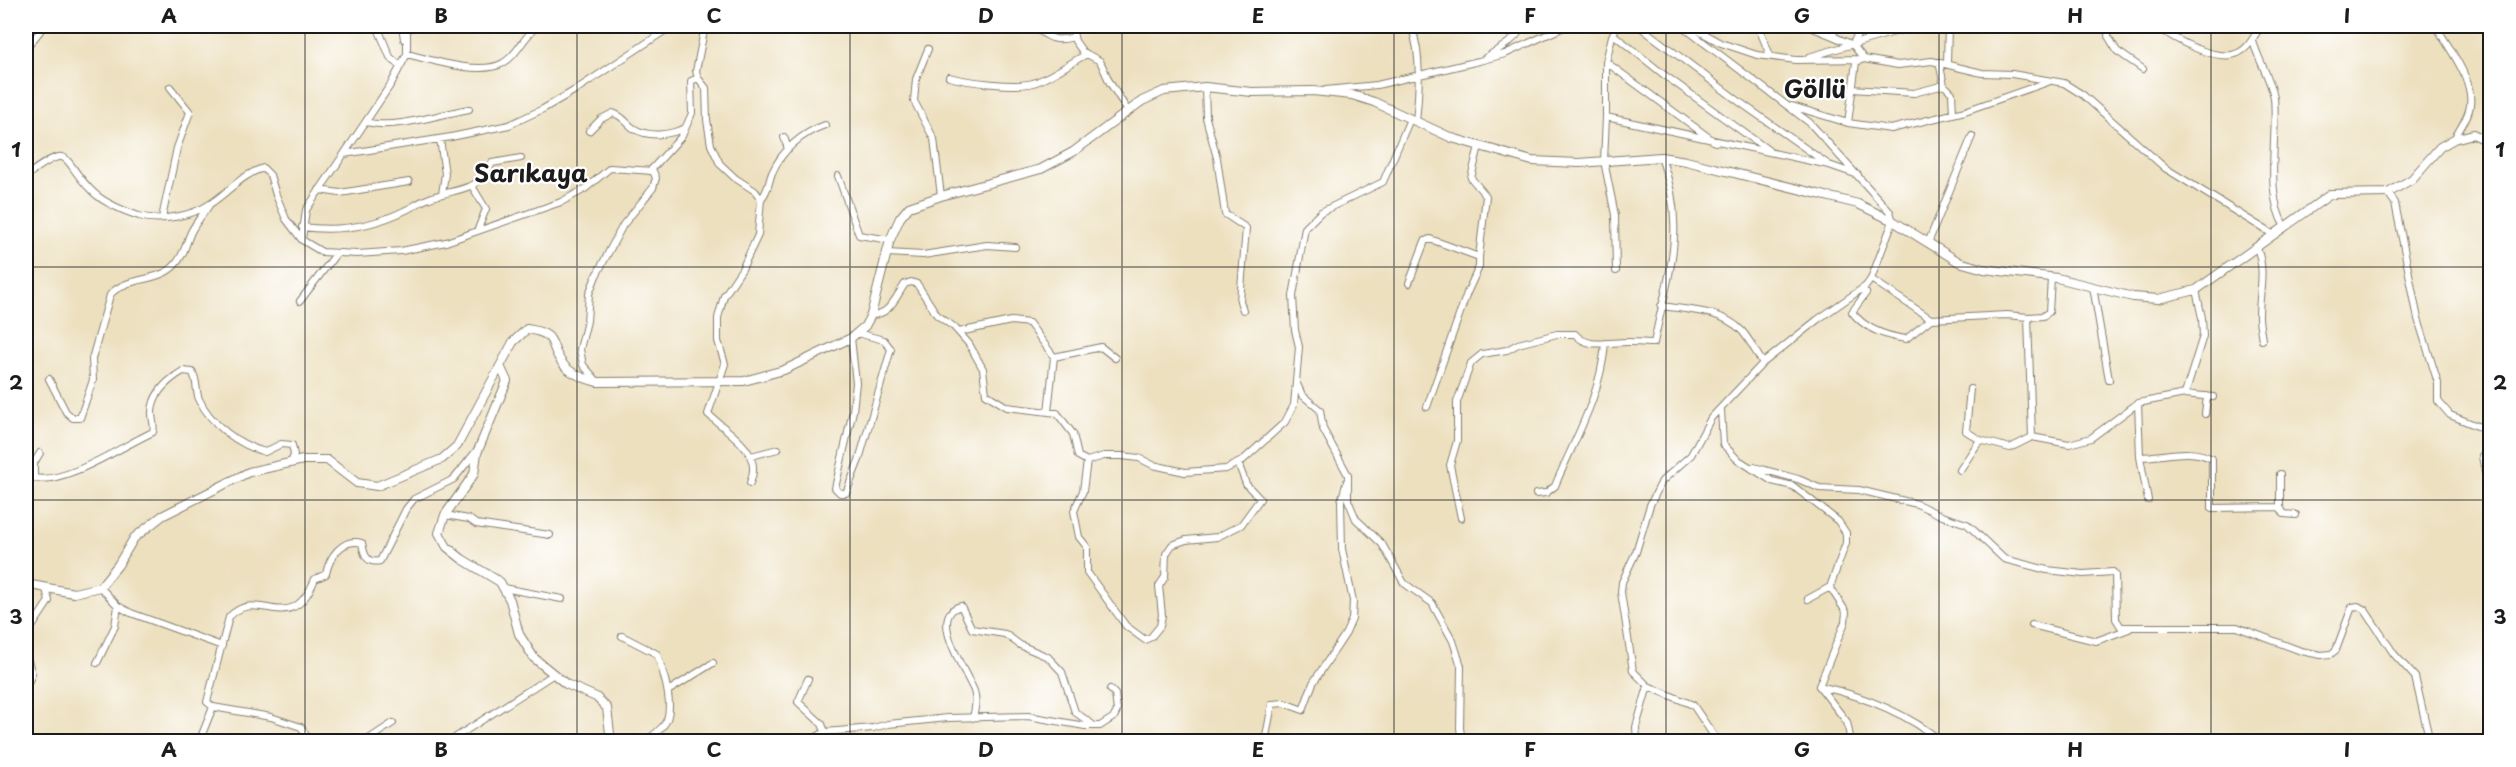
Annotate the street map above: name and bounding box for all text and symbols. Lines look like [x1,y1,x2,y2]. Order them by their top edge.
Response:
text: A [161,0,177,30]
text: B [434,0,448,30]
text: C [706,0,722,30]
text: D [978,0,994,30]
text: E [1252,0,1264,30]
text: F [1524,0,1536,30]
text: G [1794,0,1810,30]
text: H [2067,0,2083,30]
text: I [2344,0,2350,30]
district label: Göllü [1784,70,1846,106]
text: 1 [11,134,21,164]
text: 1 [2495,134,2505,164]
district label: Sarıkaya [474,154,588,190]
text: 2 [9,367,23,397]
text: 2 [2493,367,2507,397]
text: 3 [9,601,23,631]
text: 3 [2493,601,2507,631]
text: A [161,734,177,764]
text: B [434,734,448,764]
text: C [706,734,722,764]
text: D [978,734,994,764]
text: E [1252,734,1264,764]
text: F [1524,734,1536,764]
text: G [1794,734,1810,764]
text: H [2067,734,2083,764]
text: I [2344,734,2350,764]

